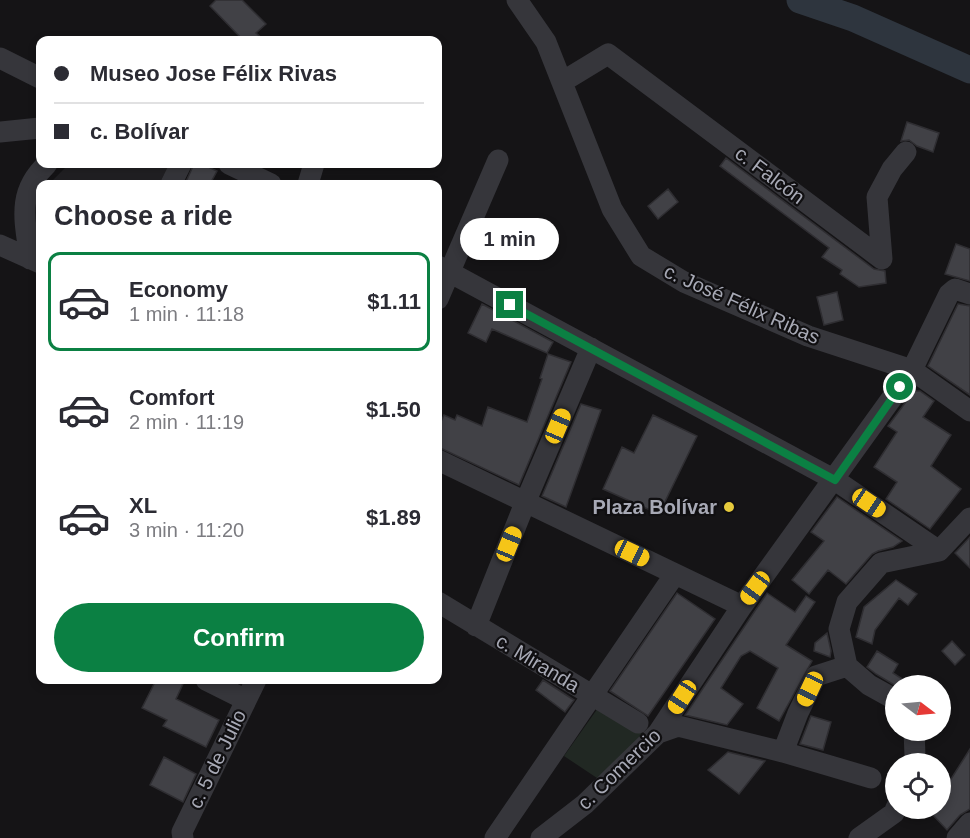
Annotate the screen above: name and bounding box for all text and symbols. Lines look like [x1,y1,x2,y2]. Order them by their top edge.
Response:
text: Museo Jose Félix Rivas [90,61,337,86]
text: c. Bolívar [90,119,189,144]
street label: c. Falcón [731,142,809,208]
text: Choose a ride [54,201,233,231]
callout: 1 min [460,218,560,260]
text: 1 min [483,228,536,250]
street label: c. José Félix Ribas [661,260,823,348]
icon: car [57,275,111,329]
text: Economy [129,277,228,302]
text: $1.11 [367,289,421,314]
route end [496,291,523,318]
text: 1 min · 11:18 [129,303,244,325]
route start [886,373,913,400]
icon: car [57,383,111,437]
text: Comfort [129,385,215,410]
text: $1.50 [366,397,421,422]
car [543,406,573,446]
text: 2 min · 11:19 [129,411,244,433]
car [849,485,889,521]
icon: car [57,491,111,545]
text: XL [129,493,157,518]
place label: Plaza Bolívar [592,496,717,518]
marker: Plaza Bolívar [722,500,736,514]
text: $1.89 [366,505,421,530]
text: 3 min · 11:20 [129,519,244,541]
car [494,524,524,564]
car [612,537,652,569]
car [737,568,773,608]
button: Confirm [54,603,424,672]
street label: c. Miranda [492,630,584,697]
car [794,669,826,709]
north arrow [885,675,951,741]
map controls [885,675,951,819]
car [665,677,699,717]
street label: c. 5 de Julio [184,706,250,812]
street label: c. Comercio [573,724,665,814]
button: locate [885,753,951,819]

